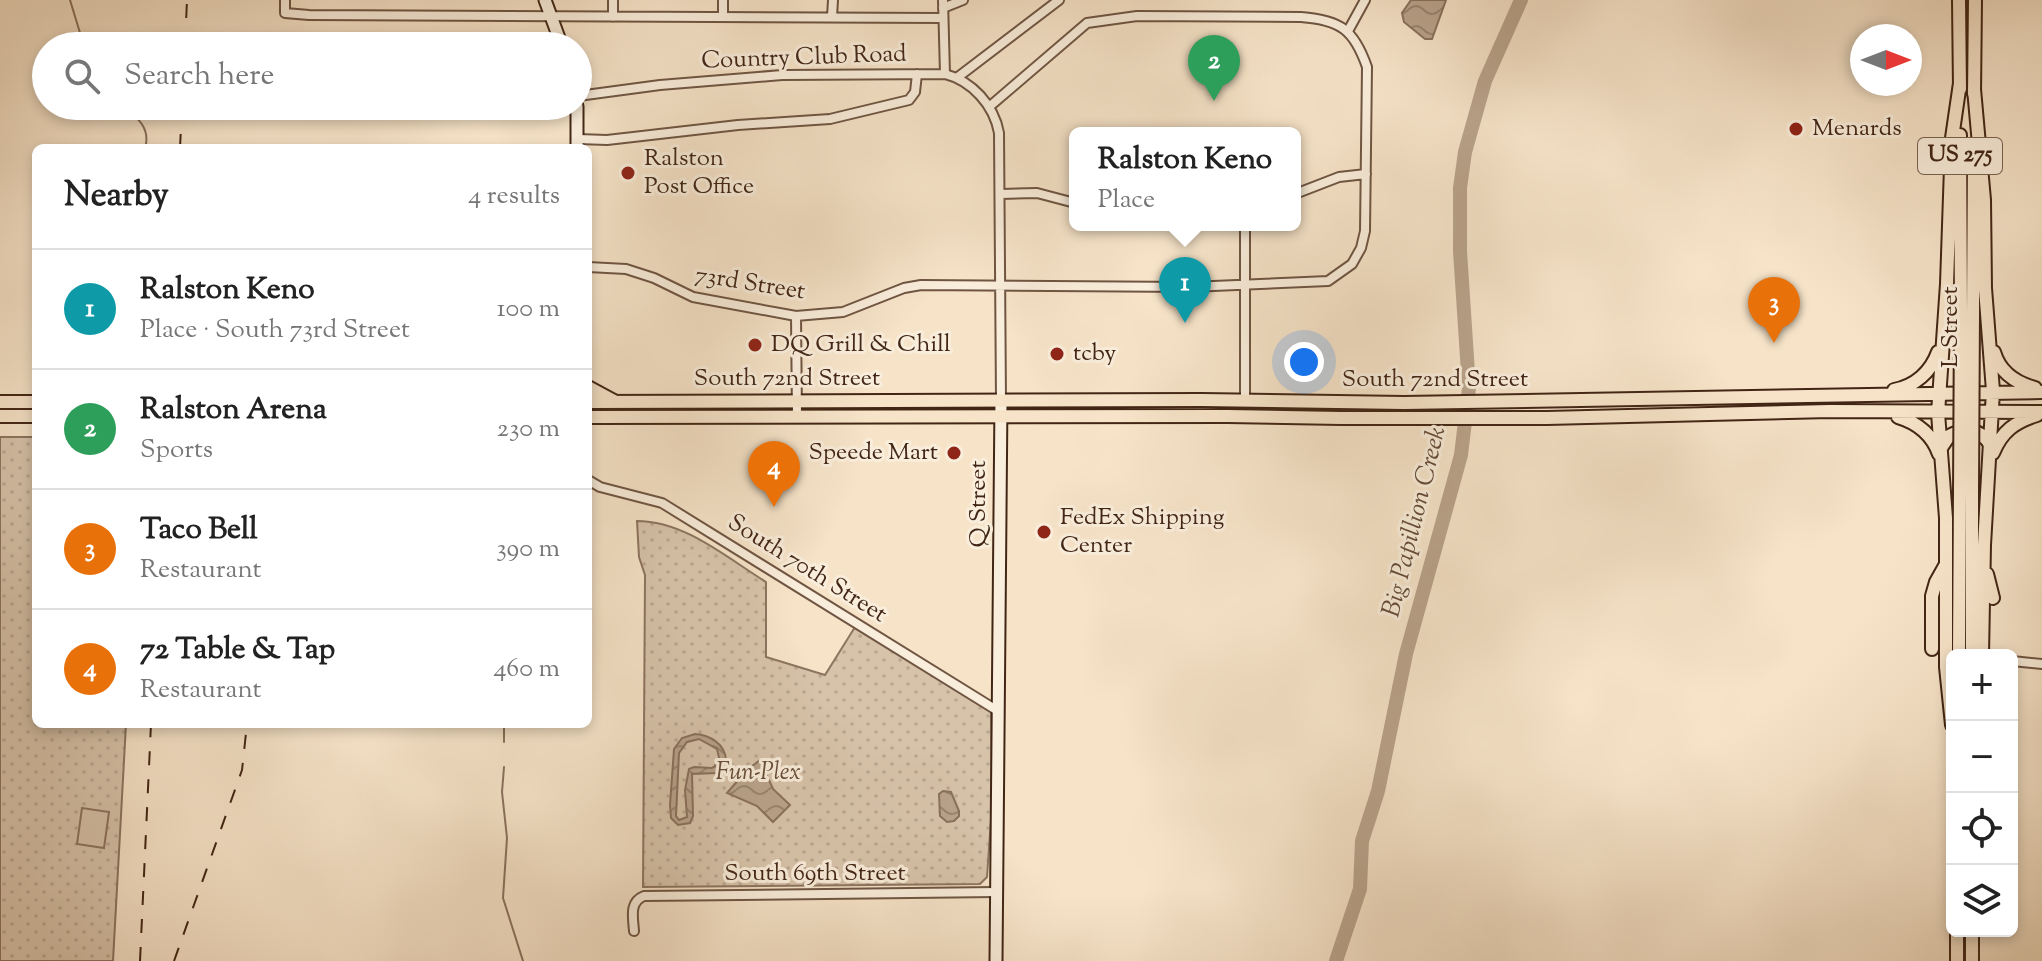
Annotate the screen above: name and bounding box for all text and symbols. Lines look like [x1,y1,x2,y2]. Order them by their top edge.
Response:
north arrow [1850,24,1922,96]
search box [32,32,592,120]
pin: 2 [1188,35,1240,101]
street label: Country Club Road [701,37,908,79]
icon: search [60,54,104,98]
text: Search here [124,55,274,98]
place label: Menards [1812,112,1902,146]
marker: Menards [1787,120,1805,138]
popup [1069,127,1301,231]
road number: US 275 [1918,138,2002,174]
text: Ralston Keno [1098,139,1272,182]
place label: Ralston Post Office [644,142,754,204]
marker: Ralston Post Office [619,164,637,182]
text: Nearby [64,172,169,221]
text: 4 results [468,178,560,215]
text: Place [1098,182,1155,219]
pin: 1 [1159,257,1211,323]
street label: 73rd Street [692,259,808,309]
text: Ralston Keno [140,269,315,312]
pin: 3 [1748,277,1800,343]
street label: L Street [1934,286,1968,368]
text: 1 [86,291,94,328]
text: 100 m [497,291,560,328]
text: Place · South 73rd Street [140,312,410,349]
place label: DQ Grill & Chill [771,328,951,362]
marker: DQ Grill & Chill [746,336,764,354]
place label: tcby [1073,337,1116,371]
your location [1284,342,1324,382]
marker: tcby [1048,345,1066,363]
street label: South 72nd Street [694,362,880,396]
street label: South 72nd Street [1342,363,1528,397]
text: Ralston Arena [140,389,327,432]
text: 2 [84,411,96,448]
text: 230 m [497,411,560,448]
water label: Big Papillion Creek [1373,423,1457,621]
text: Sports [140,432,213,469]
place label: Speede Mart [808,436,938,470]
pin: 4 [748,441,800,507]
marker: Speede Mart [945,444,963,462]
street label: Q Street [962,460,996,548]
place label: FedEx Shipping Center [1060,501,1225,563]
street label: South 70th Street [721,506,893,632]
text: Taco Bell [140,509,258,552]
marker: FedEx Shipping Center [1035,523,1053,541]
text: 3 [85,531,95,568]
text: 390 m [496,531,560,568]
text: Restaurant [140,552,261,589]
text: 72 Table & Tap [140,629,335,672]
map controls [1946,649,2018,937]
button: + [1946,649,2018,721]
text: 4 [83,651,97,688]
text: 460 m [493,651,560,688]
text: Restaurant [140,672,261,709]
button: − [1946,721,2018,793]
park label: Fun-Plex [715,756,801,790]
button: locate [1946,793,2018,865]
street label: South 69th Street [724,857,906,891]
button: layers [1946,865,2018,937]

